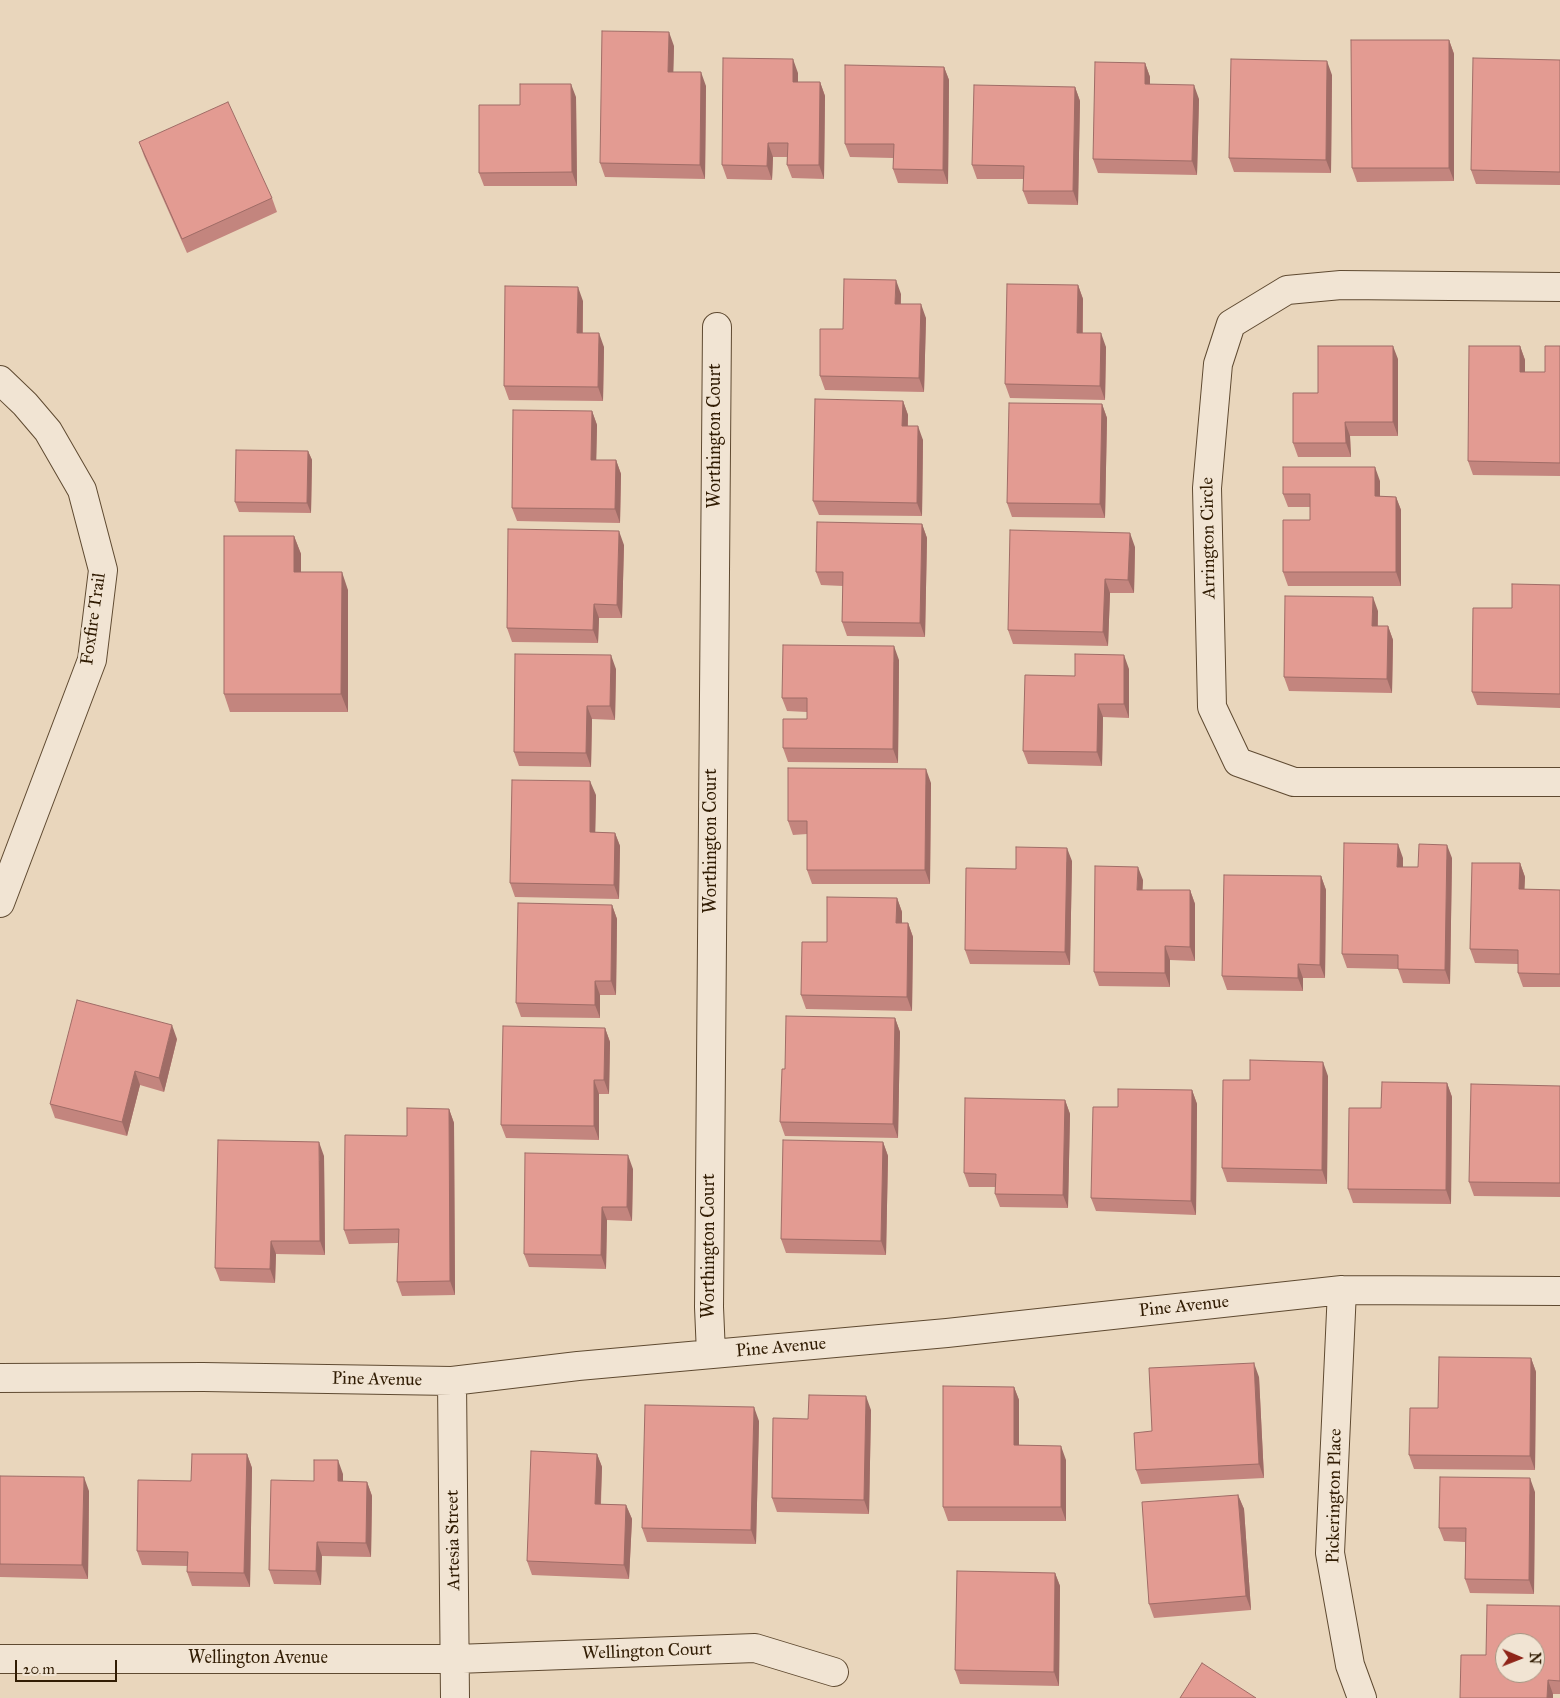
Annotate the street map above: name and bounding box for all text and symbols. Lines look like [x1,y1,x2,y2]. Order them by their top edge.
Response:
street label: Worthington Court [705,363,727,509]
street label: Arrington Circle [1197,477,1221,599]
street label: Foxfire Trail [77,571,111,667]
street label: Worthington Court [701,768,723,914]
street label: Worthington Court [699,1173,721,1319]
street label: Pine Avenue [1138,1292,1230,1322]
street label: Pine Avenue [735,1333,827,1363]
street label: Pine Avenue [332,1368,422,1392]
street label: Pickerington Place [1323,1428,1347,1564]
street label: Artesia Street [442,1490,466,1590]
north arrow [1495,1633,1545,1683]
street label: Wellington Court [582,1639,712,1665]
street label: Wellington Avenue [188,1648,328,1670]
scale bar [18,1650,120,1682]
text: N [1526,1652,1543,1664]
text: 20 m [23,1660,55,1678]

